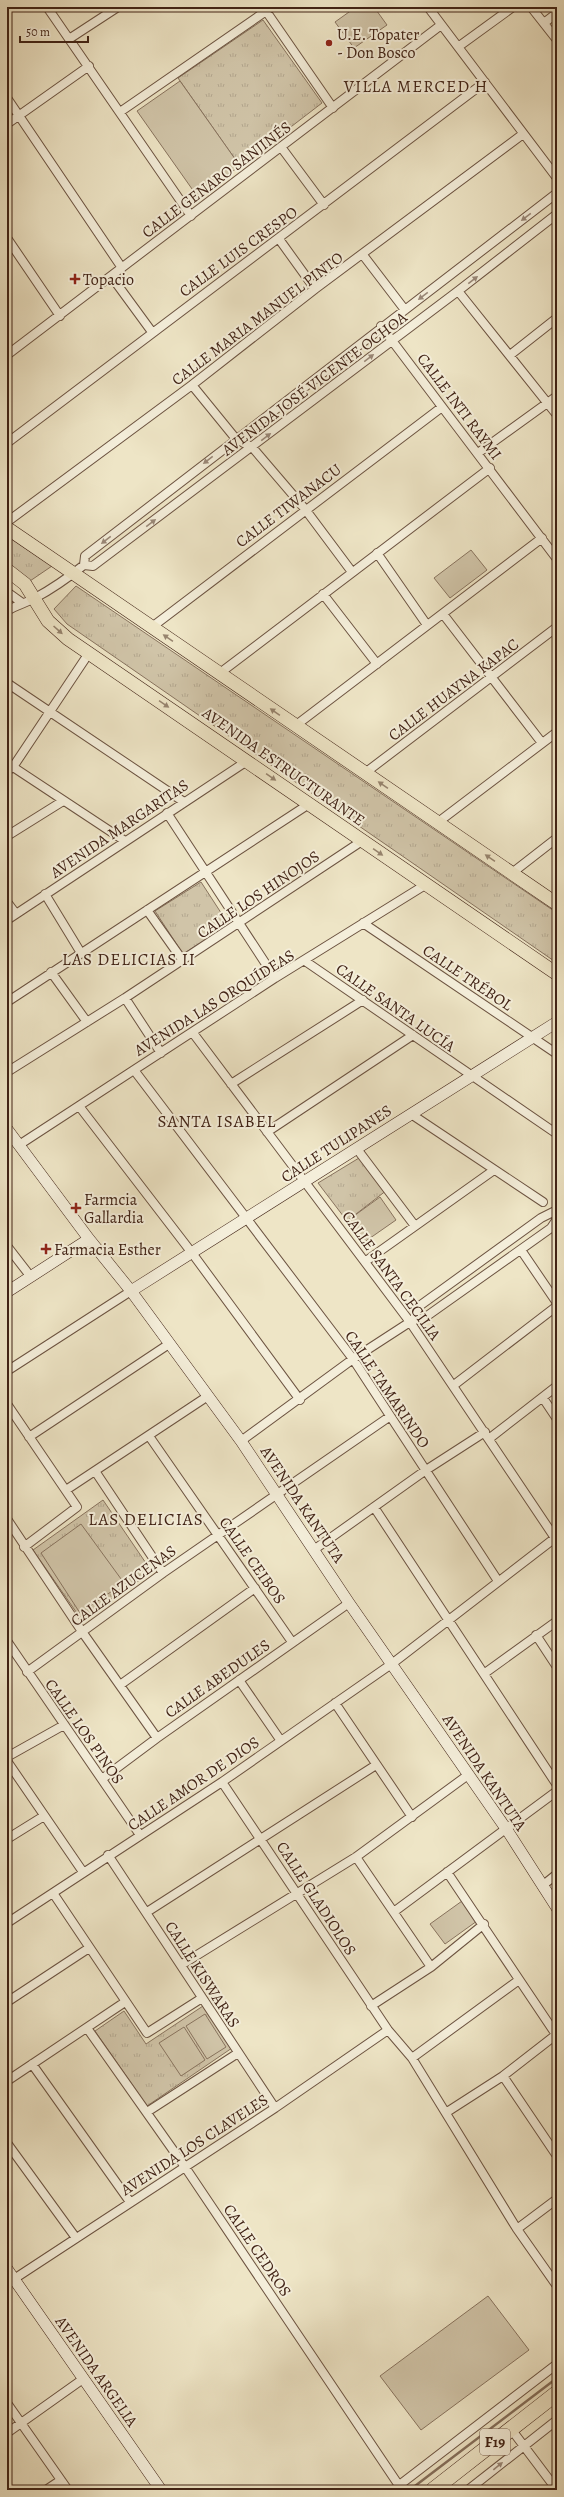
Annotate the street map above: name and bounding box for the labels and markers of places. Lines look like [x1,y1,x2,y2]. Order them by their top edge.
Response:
place label: U.E. Topater - Don Bosco [337,24,419,64]
marker: U.E. Topater - Don Bosco [324,38,334,48]
place label: Topacio [83,269,134,291]
marker: Topacio [70,274,80,284]
place label: Farmcia Gallardia [84,1189,144,1229]
marker: Farmcia Gallardia [71,1203,81,1213]
place label: Farmacia Esther [54,1239,161,1261]
marker: Farmacia Esther [41,1244,51,1254]

